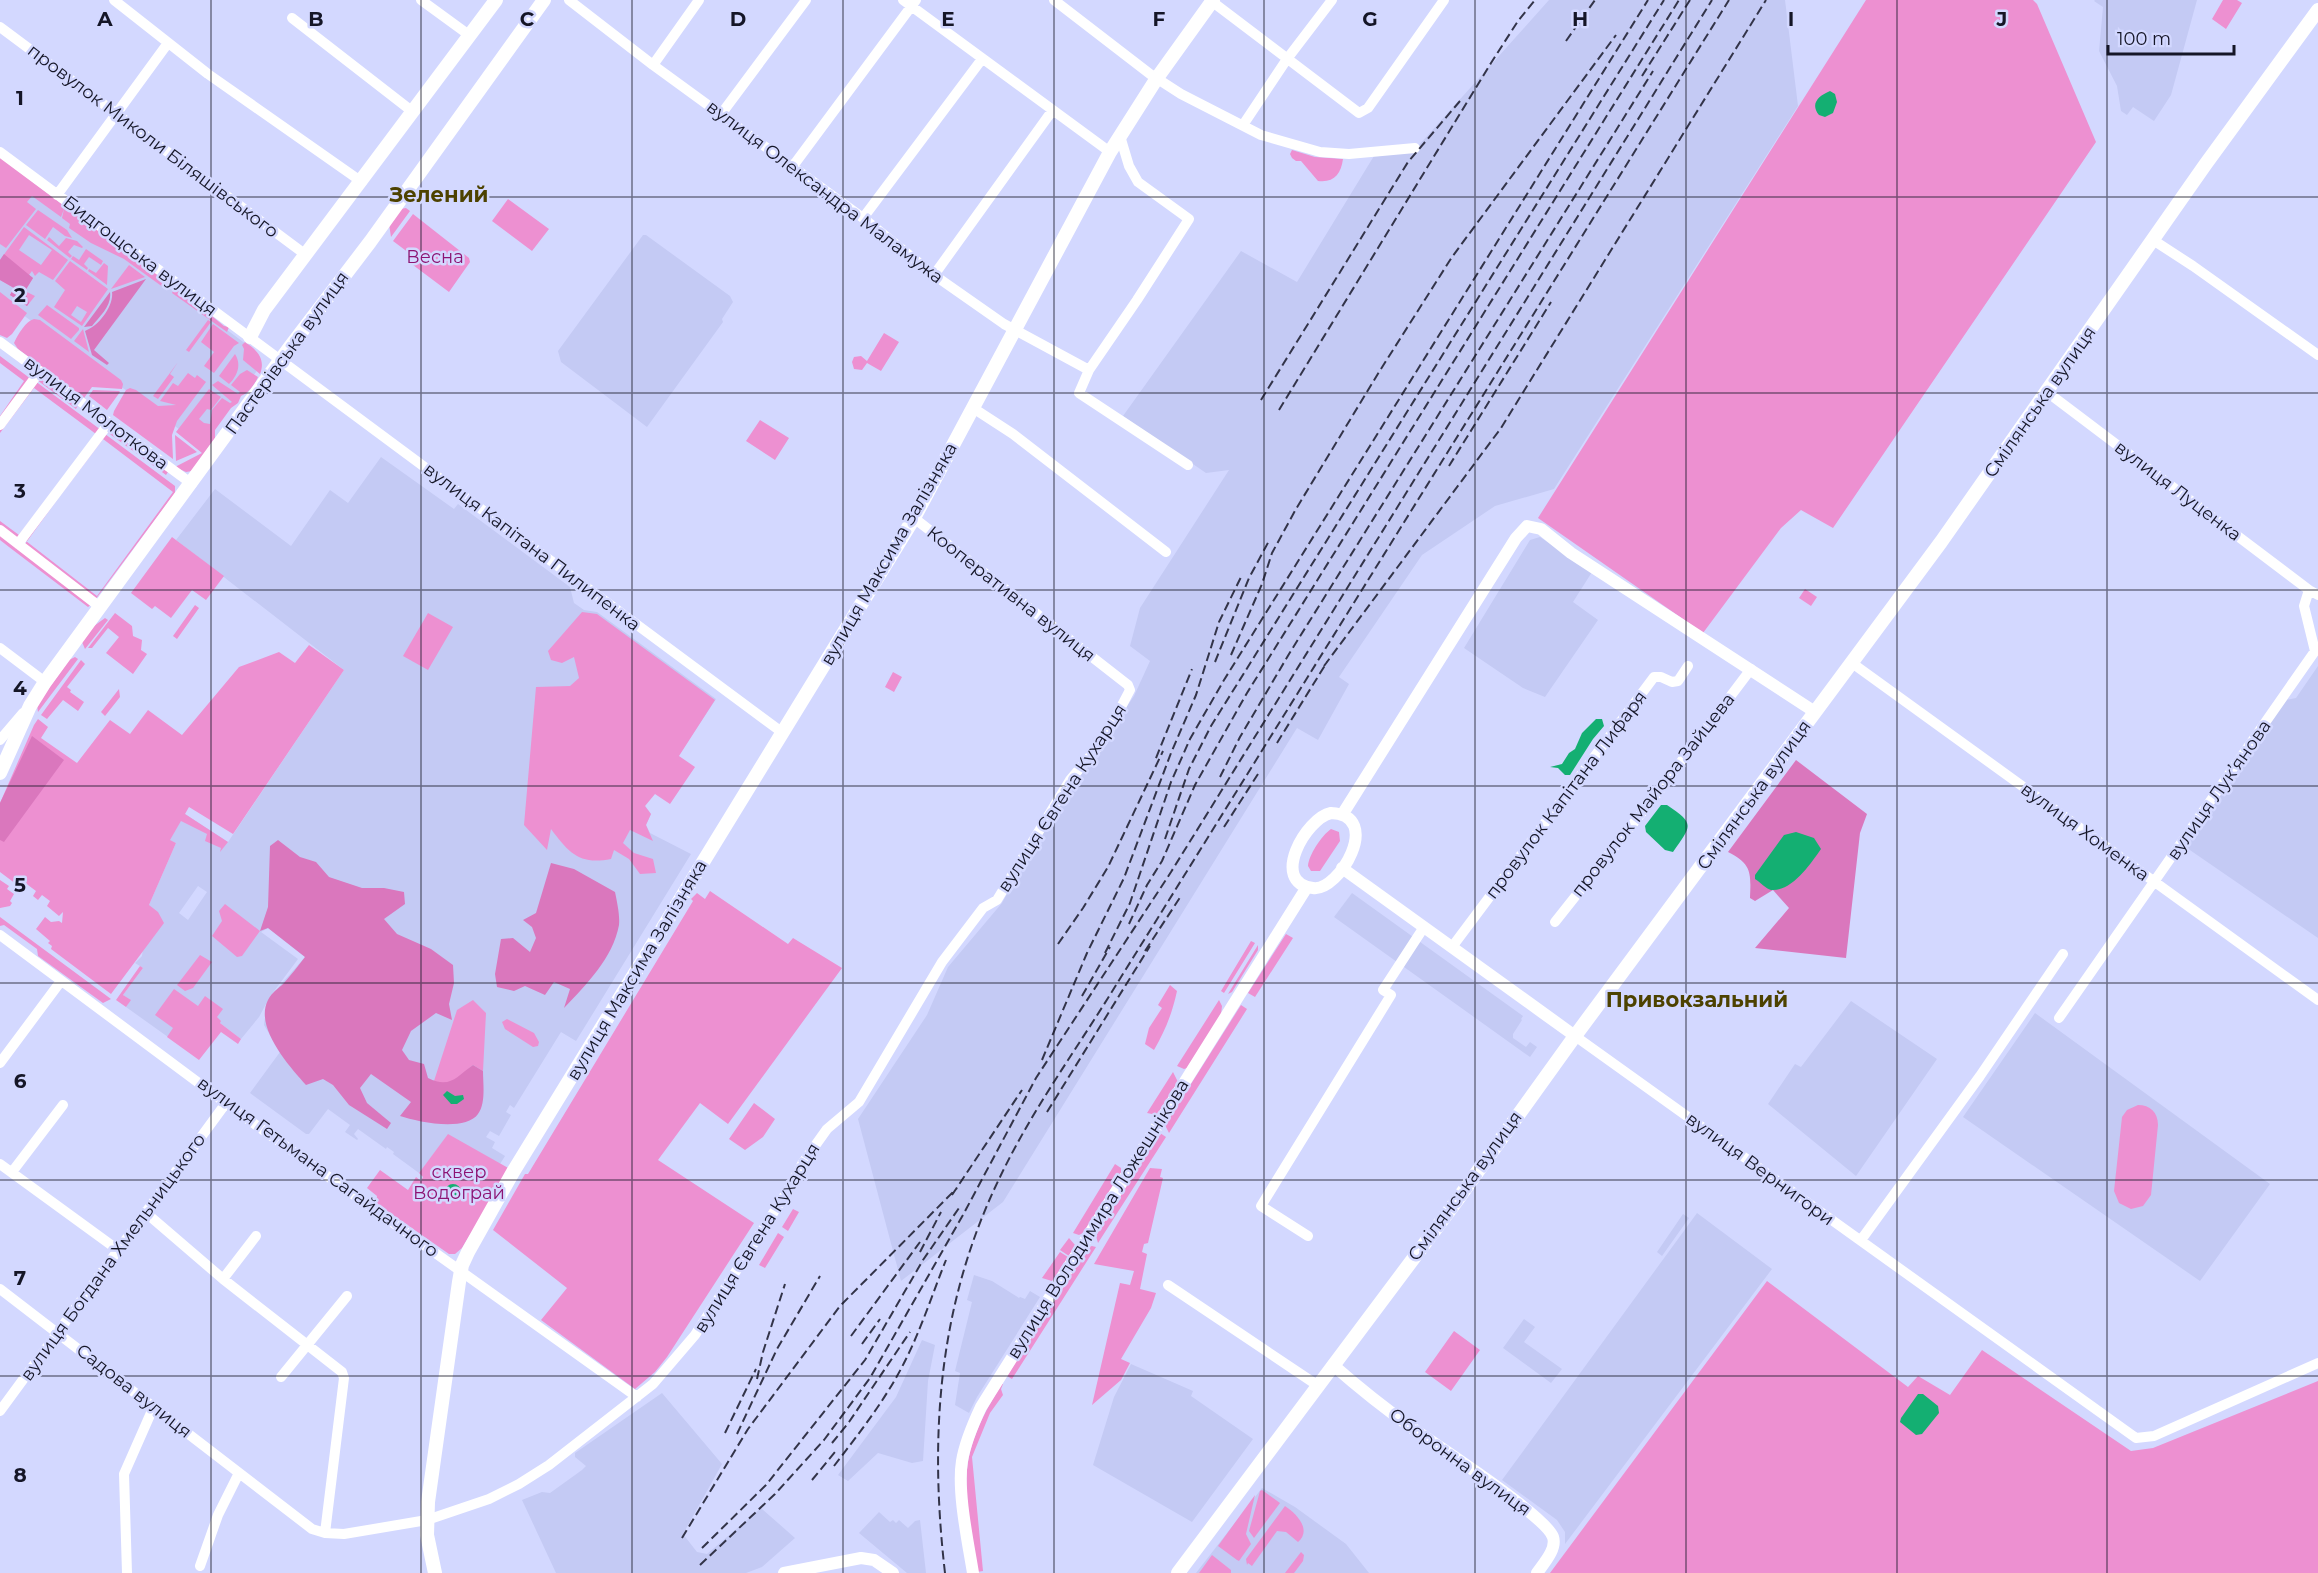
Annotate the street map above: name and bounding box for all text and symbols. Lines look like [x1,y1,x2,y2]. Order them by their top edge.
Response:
text: A [96,7,113,31]
text: B [308,7,324,31]
text: C [520,7,535,31]
text: D [730,7,746,31]
text: E [941,7,955,31]
text: F [1153,7,1166,31]
text: G [1362,7,1378,31]
text: H [1572,7,1588,31]
text: I [1788,7,1794,31]
text: J [1996,7,2007,31]
scale bar [2108,18,2234,56]
text: 100 m [2117,28,2171,50]
street label: провулок Миколи Біляшівського [23,39,283,243]
text: 1 [16,86,24,110]
street label: вулиця Олександра Маламужа [702,96,948,288]
district label: Зелений [389,182,488,207]
street label: Бидгощська вулиця [59,191,221,321]
park label: Весна [406,246,464,268]
street label: Пастерівська вулиця [220,267,354,439]
text: 2 [14,283,26,307]
street label: Смілянська вулиця [1979,322,2101,482]
street label: вулиця Молоткова [19,352,173,474]
street label: вулиця Луценка [2110,436,2246,546]
street label: вулиця Максима Залізняка [816,439,962,669]
street label: вулиця Капітана Пилипенка [419,458,645,636]
text: 3 [13,479,26,503]
street label: Кооперативна вулиця [922,521,1100,667]
text: 4 [13,676,27,700]
street label: провулок Капітана Лифаря [1481,687,1651,903]
street label: провулок Майора Зайцева [1567,689,1739,901]
street label: вулиця Євгена Кухарця [993,700,1131,896]
street label: Смілянська вулиця [1692,716,1816,874]
street label: вулиця Лукʼянова [2162,716,2276,864]
street label: вулиця Хоменка [2017,778,2153,886]
street label: вулиця Максима Залізняка [562,856,712,1084]
text: 5 [14,873,26,897]
district label: Привокзальний [1606,987,1788,1012]
text: 6 [14,1069,27,1093]
street label: вулиця Гетьмана Сагайдачного [193,1072,443,1262]
street label: вулиця Володимира Ложешнікова [1002,1075,1194,1363]
street label: Смілянська вулиця [1403,1107,1527,1265]
street label: вулиця Вернигори [1682,1108,1838,1230]
street label: вулиця Богдана Хмельницького [16,1129,210,1385]
street label: вулиця Євгена Кухарця [689,1139,825,1337]
park label: сквер Водограй [413,1161,505,1204]
text: 7 [14,1266,26,1290]
street label: Садова вулиця [72,1339,196,1443]
street label: Оборонна вулиця [1385,1403,1535,1521]
text: 8 [13,1463,27,1487]

